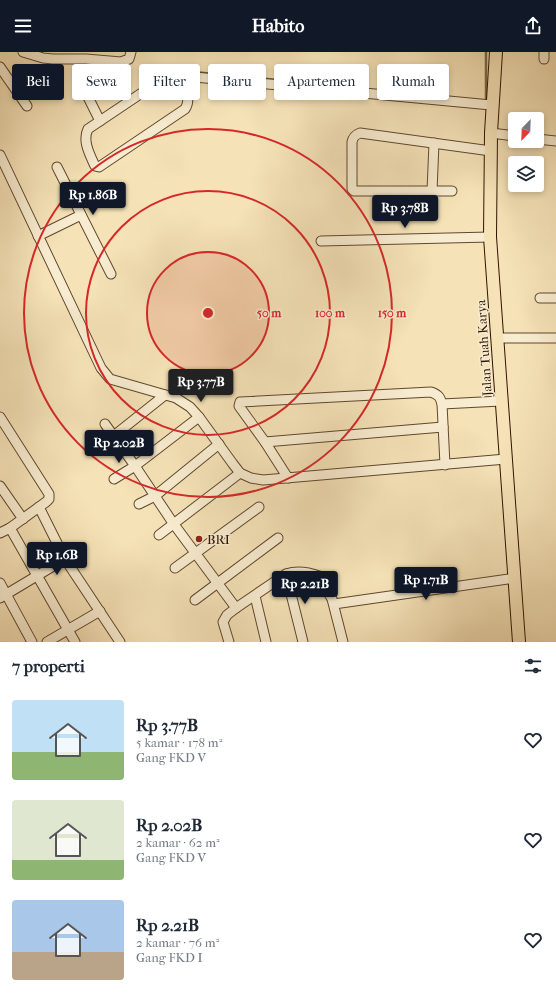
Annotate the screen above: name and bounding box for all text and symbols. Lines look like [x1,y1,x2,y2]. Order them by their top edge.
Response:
icon: menu [12,15,34,37]
icon: share [522,15,544,37]
text: Habito [252,16,304,37]
chip: Beli [12,64,64,100]
chip: Sewa [72,64,131,100]
chip: Filter [139,64,200,100]
chip: Baru [208,64,266,100]
chip: Apartemen [274,64,369,100]
chip: Rumah [377,64,449,100]
north arrow [508,112,544,148]
map controls [508,112,544,192]
button: layers [508,156,544,192]
pin: Rp 1.86B [52,182,134,216]
text: Rp 1.86B [69,187,117,202]
pin: Rp 3.78B [364,195,446,229]
text: Rp 3.78B [381,200,429,215]
street label: Jalan Tuah Karya [473,298,495,398]
centre of rings [201,306,215,320]
text: 50 m [257,306,282,320]
text: 100 m [315,306,346,320]
text: 150 m [378,306,407,320]
pin: Rp 3.77B [160,369,242,403]
text: Rp 3.77B [177,374,225,389]
pin: Rp 2.02B [78,430,160,464]
text: Rp 2.02B [94,435,144,450]
place label: BRI [207,532,230,547]
marker: BRI [194,534,204,544]
pin: Rp 1.6B [20,542,94,576]
text: Rp 1.6B [36,547,78,562]
pin: Rp 1.71B [385,567,467,601]
pin: Rp 2.21B [264,571,346,605]
text: Rp 1.71B [403,572,449,587]
text: Rp 2.21B [281,576,329,591]
icon: filters [522,655,544,677]
text: 7 properti [12,656,85,676]
text: Rp 3.77B [136,715,198,735]
icon: home [44,716,92,764]
icon: heart [522,729,544,751]
text: 5 kamar · 178 m² [136,735,222,750]
text: Gang FKD V [136,750,206,765]
text: Rp 2.02B [136,815,202,835]
icon: home [44,816,92,864]
icon: heart [522,829,544,851]
text: 2 kamar · 62 m² [136,835,220,850]
text: Gang FKD V [136,850,206,865]
text: Rp 2.21B [136,915,199,935]
icon: home [44,916,92,964]
icon: heart [522,929,544,951]
text: 2 kamar · 76 m² [136,935,219,950]
text: Gang FKD I [136,950,203,965]

